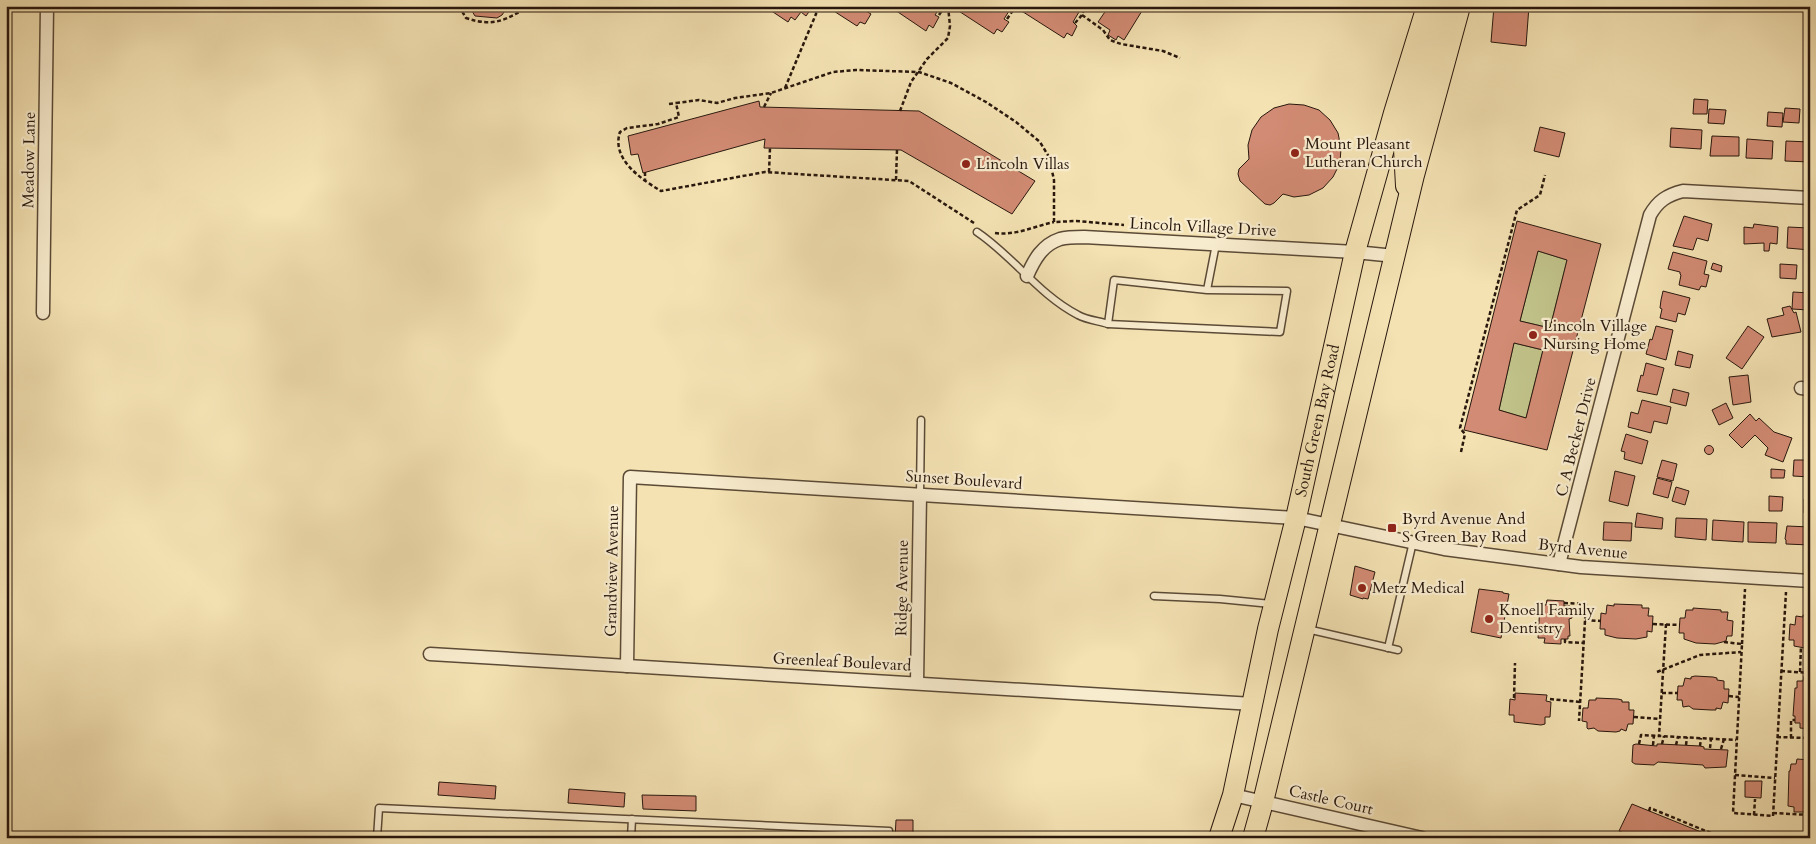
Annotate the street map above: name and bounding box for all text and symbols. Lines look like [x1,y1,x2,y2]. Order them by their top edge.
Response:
street label: Meadow Lane [17,112,41,208]
place label: Mount Pleasant Lutheran Church [1305,133,1423,173]
marker: Mount Pleasant Lutheran Church [1289,147,1301,159]
place label: Lincoln Villas [976,153,1069,175]
marker: Lincoln Villas [960,158,972,170]
street label: Lincoln Village Drive [1129,212,1277,242]
place label: Lincoln Village Nursing Home [1543,315,1647,355]
marker: Lincoln Village Nursing Home [1527,329,1539,341]
street label: South Green Bay Road [1290,342,1345,499]
street label: C A Becker Drive [1551,375,1601,499]
street label: Sunset Boulevard [905,465,1024,495]
street label: Grandview Avenue [600,505,624,637]
place label: Byrd Avenue And S Green Bay Road [1402,508,1527,548]
marker: Byrd Avenue And S Green Bay Road [1386,522,1398,534]
street label: Byrd Avenue [1537,533,1629,565]
street label: Ridge Avenue [890,540,914,636]
place label: Metz Medical [1372,577,1464,599]
marker: Metz Medical [1356,582,1368,594]
place label: Knoell Family Dentistry [1499,599,1595,639]
marker: Knoell Family Dentistry [1483,613,1495,625]
street label: Greenleaf Boulevard [772,647,912,677]
street label: Castle Court [1287,780,1375,820]

